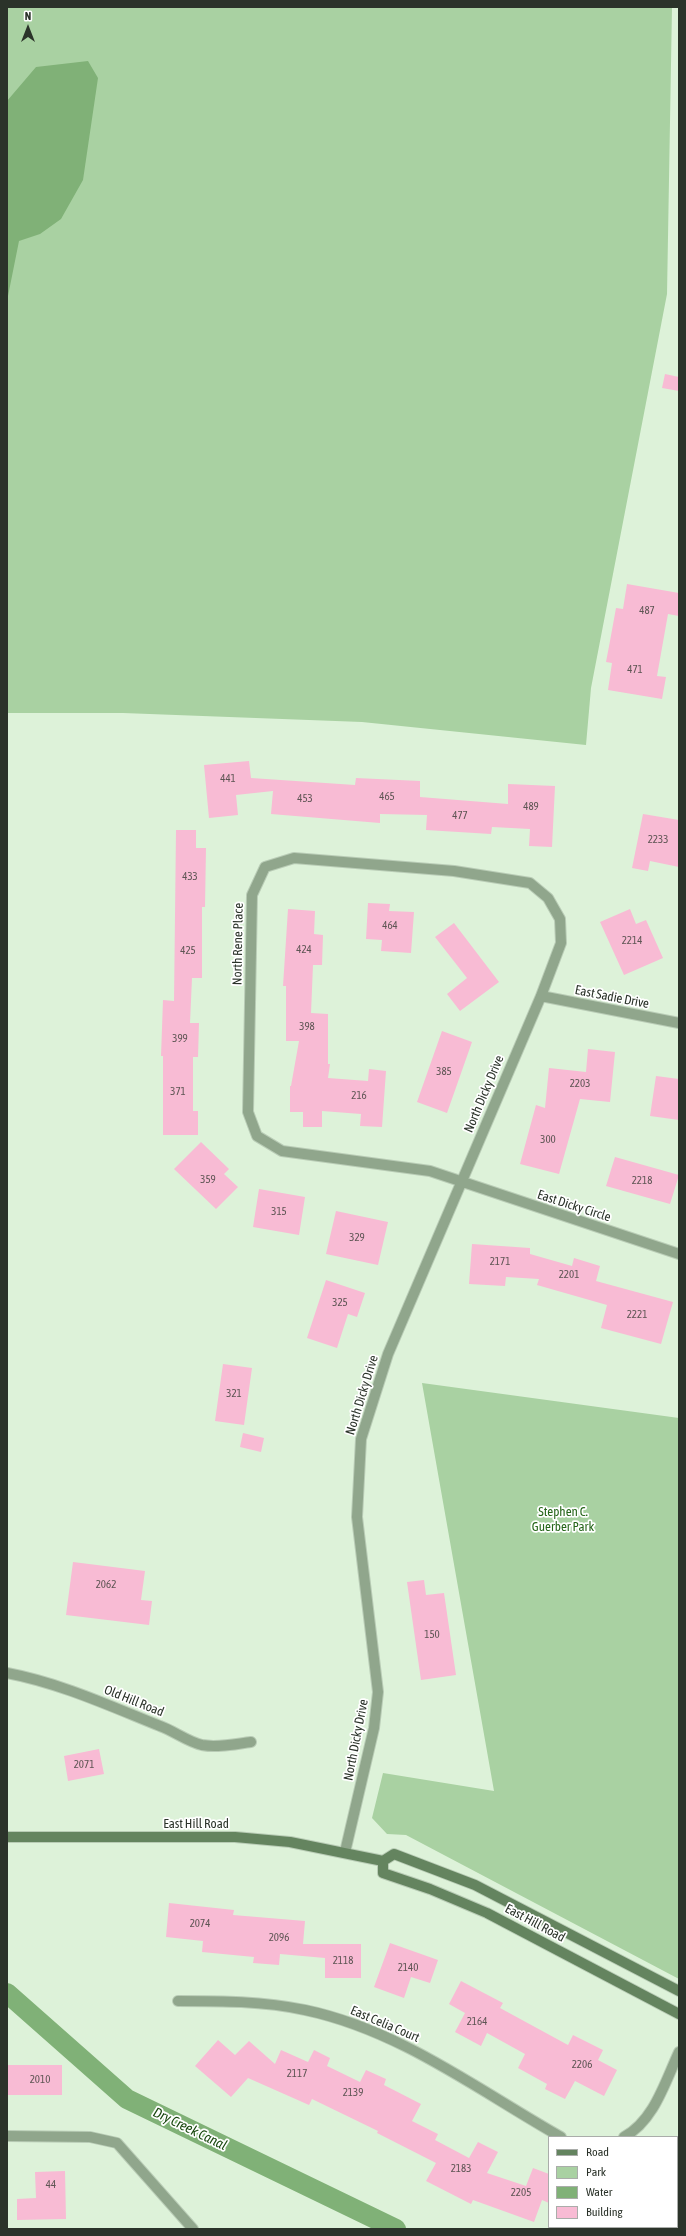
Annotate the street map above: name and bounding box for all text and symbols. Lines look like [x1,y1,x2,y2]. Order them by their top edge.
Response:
north arrow [8,8,48,48]
text: N [25,10,31,22]
house number: 487 [639,604,655,618]
house number: 471 [627,663,643,677]
house number: 441 [220,772,236,786]
house number: 465 [379,790,395,804]
house number: 453 [297,792,313,806]
house number: 489 [523,800,539,814]
house number: 477 [452,809,468,823]
house number: 2233 [648,833,668,847]
house number: 433 [182,870,198,884]
street label: North Rene Place [229,903,247,985]
house number: 464 [382,919,398,933]
house number: 2214 [622,934,642,948]
house number: 424 [296,943,312,957]
house number: 425 [180,944,196,958]
street label: East Sadie Drive [574,982,650,1012]
house number: 398 [299,1020,315,1034]
house number: 399 [172,1032,188,1046]
street label: North Dicky Drive [461,1053,507,1135]
house number: 385 [436,1065,452,1079]
house number: 2203 [570,1077,590,1091]
house number: 371 [170,1085,186,1099]
house number: 216 [351,1089,367,1103]
house number: 300 [540,1133,556,1147]
house number: 359 [200,1173,216,1187]
house number: 2218 [632,1174,652,1188]
street label: East Dicky Circle [535,1187,613,1225]
house number: 315 [271,1205,287,1219]
house number: 329 [349,1231,365,1245]
house number: 2171 [490,1255,510,1269]
house number: 2201 [559,1268,579,1282]
house number: 325 [332,1296,348,1310]
house number: 2221 [627,1308,647,1322]
street label: North Dicky Drive [342,1353,382,1437]
house number: 321 [226,1387,242,1401]
park label: Stephen C. Guerber Park [532,1504,594,1535]
house number: 2062 [96,1578,116,1592]
house number: 150 [424,1628,440,1642]
street label: Old Hill Road [102,1682,166,1720]
street label: North Dicky Drive [340,1698,372,1782]
house number: 2071 [74,1758,94,1772]
street label: East Hill Road [163,1816,229,1832]
street label: East Hill Road [502,1901,568,1945]
house number: 2074 [190,1917,210,1931]
house number: 2096 [269,1931,289,1945]
house number: 2118 [333,1954,353,1968]
house number: 2140 [398,1961,418,1975]
street label: East Celia Court [348,2002,422,2046]
house number: 2164 [467,2015,487,2029]
house number: 2206 [572,2058,592,2072]
house number: 2117 [287,2067,307,2081]
house number: 2010 [30,2073,50,2087]
house number: 2139 [343,2086,363,2100]
water label: Dry Creek Canal [150,2104,230,2154]
legend [548,2136,678,2228]
text: Road [586,2145,609,2159]
house number: 2183 [451,2162,471,2176]
text: Park [586,2165,606,2179]
house number: 44 [46,2178,56,2192]
text: Water [586,2185,612,2199]
house number: 2205 [511,2186,531,2200]
text: Building [586,2205,623,2219]

